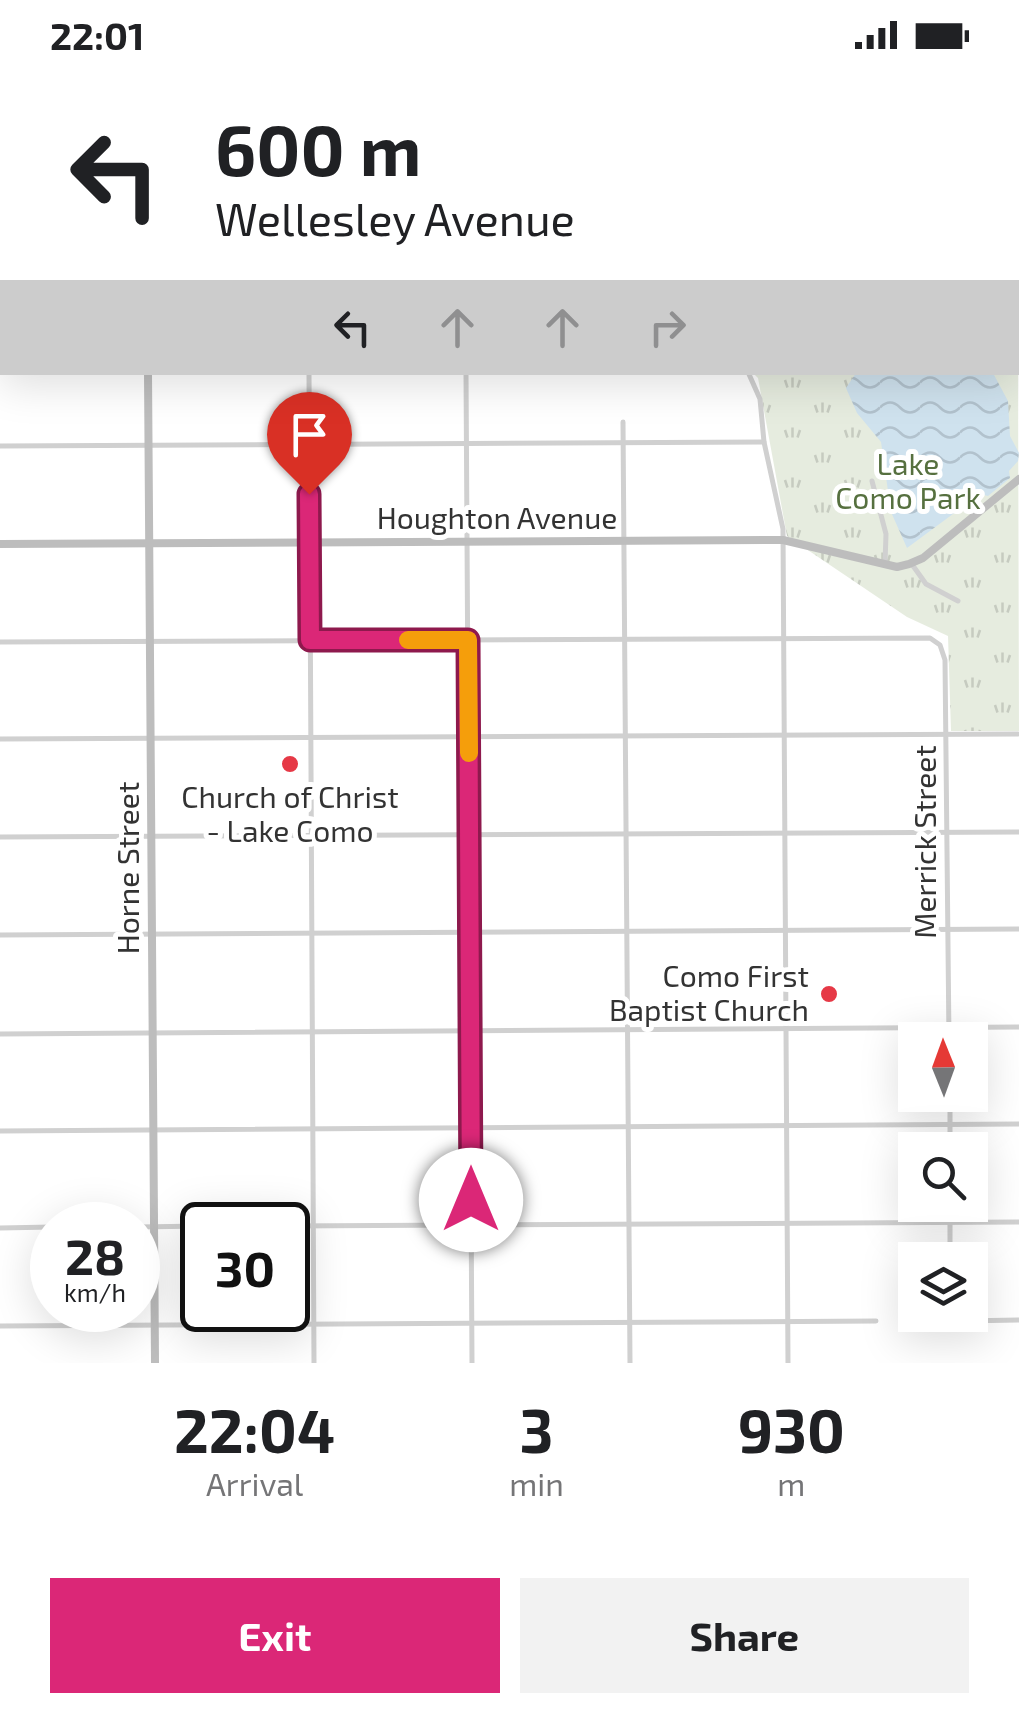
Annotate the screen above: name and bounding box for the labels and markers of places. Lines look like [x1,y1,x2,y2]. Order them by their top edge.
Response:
pin [267,392,352,495]
marker: Church of Christ - Lake Como [279,753,301,775]
place label: Church of Christ - Lake Como [181,778,399,848]
place label: Como First Baptist Church [609,957,809,1027]
marker: Como First Baptist Church [818,983,840,1005]

